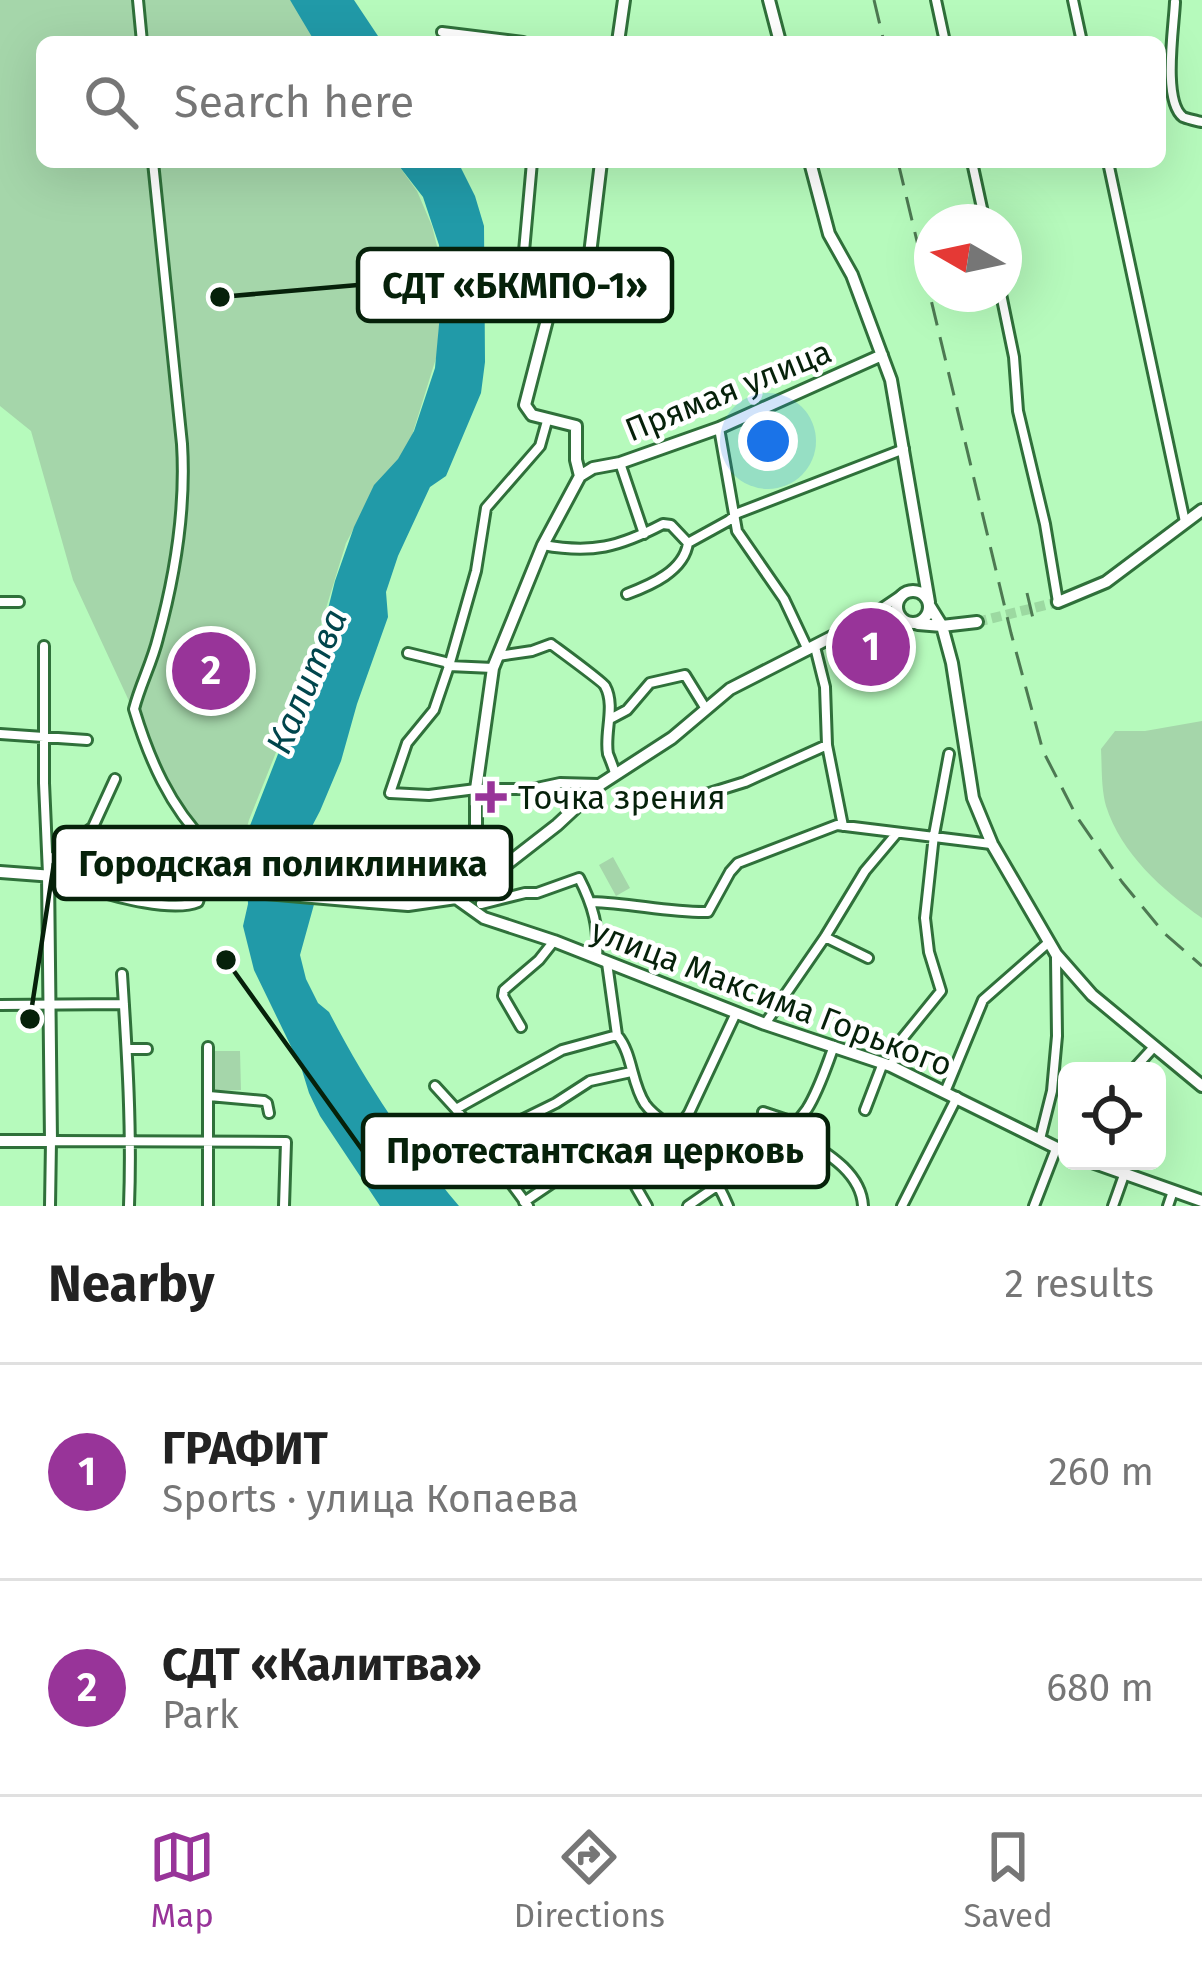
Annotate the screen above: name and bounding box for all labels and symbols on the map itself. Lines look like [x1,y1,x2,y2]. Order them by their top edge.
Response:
north arrow [914,204,1022,312]
callout: СДТ «БКМПО-1» [358,249,672,321]
text: СДТ «БКМПО-1» [382,264,648,308]
street label: Прямая улица [619,331,837,450]
your location [738,411,798,471]
water label: Калитва [257,602,357,760]
pin: 1 [832,602,910,692]
pin: 2 [172,626,250,716]
place label: Точка зрения [518,778,726,818]
marker: Точка зрения [475,781,507,813]
callout: Городская поликлиника [54,827,511,899]
text: Городская поликлиника [79,842,487,886]
street label: улица Максима Горького [585,911,958,1085]
callout: Протестантская церковь [363,1115,828,1187]
text: Протестантская церковь [386,1129,804,1173]

